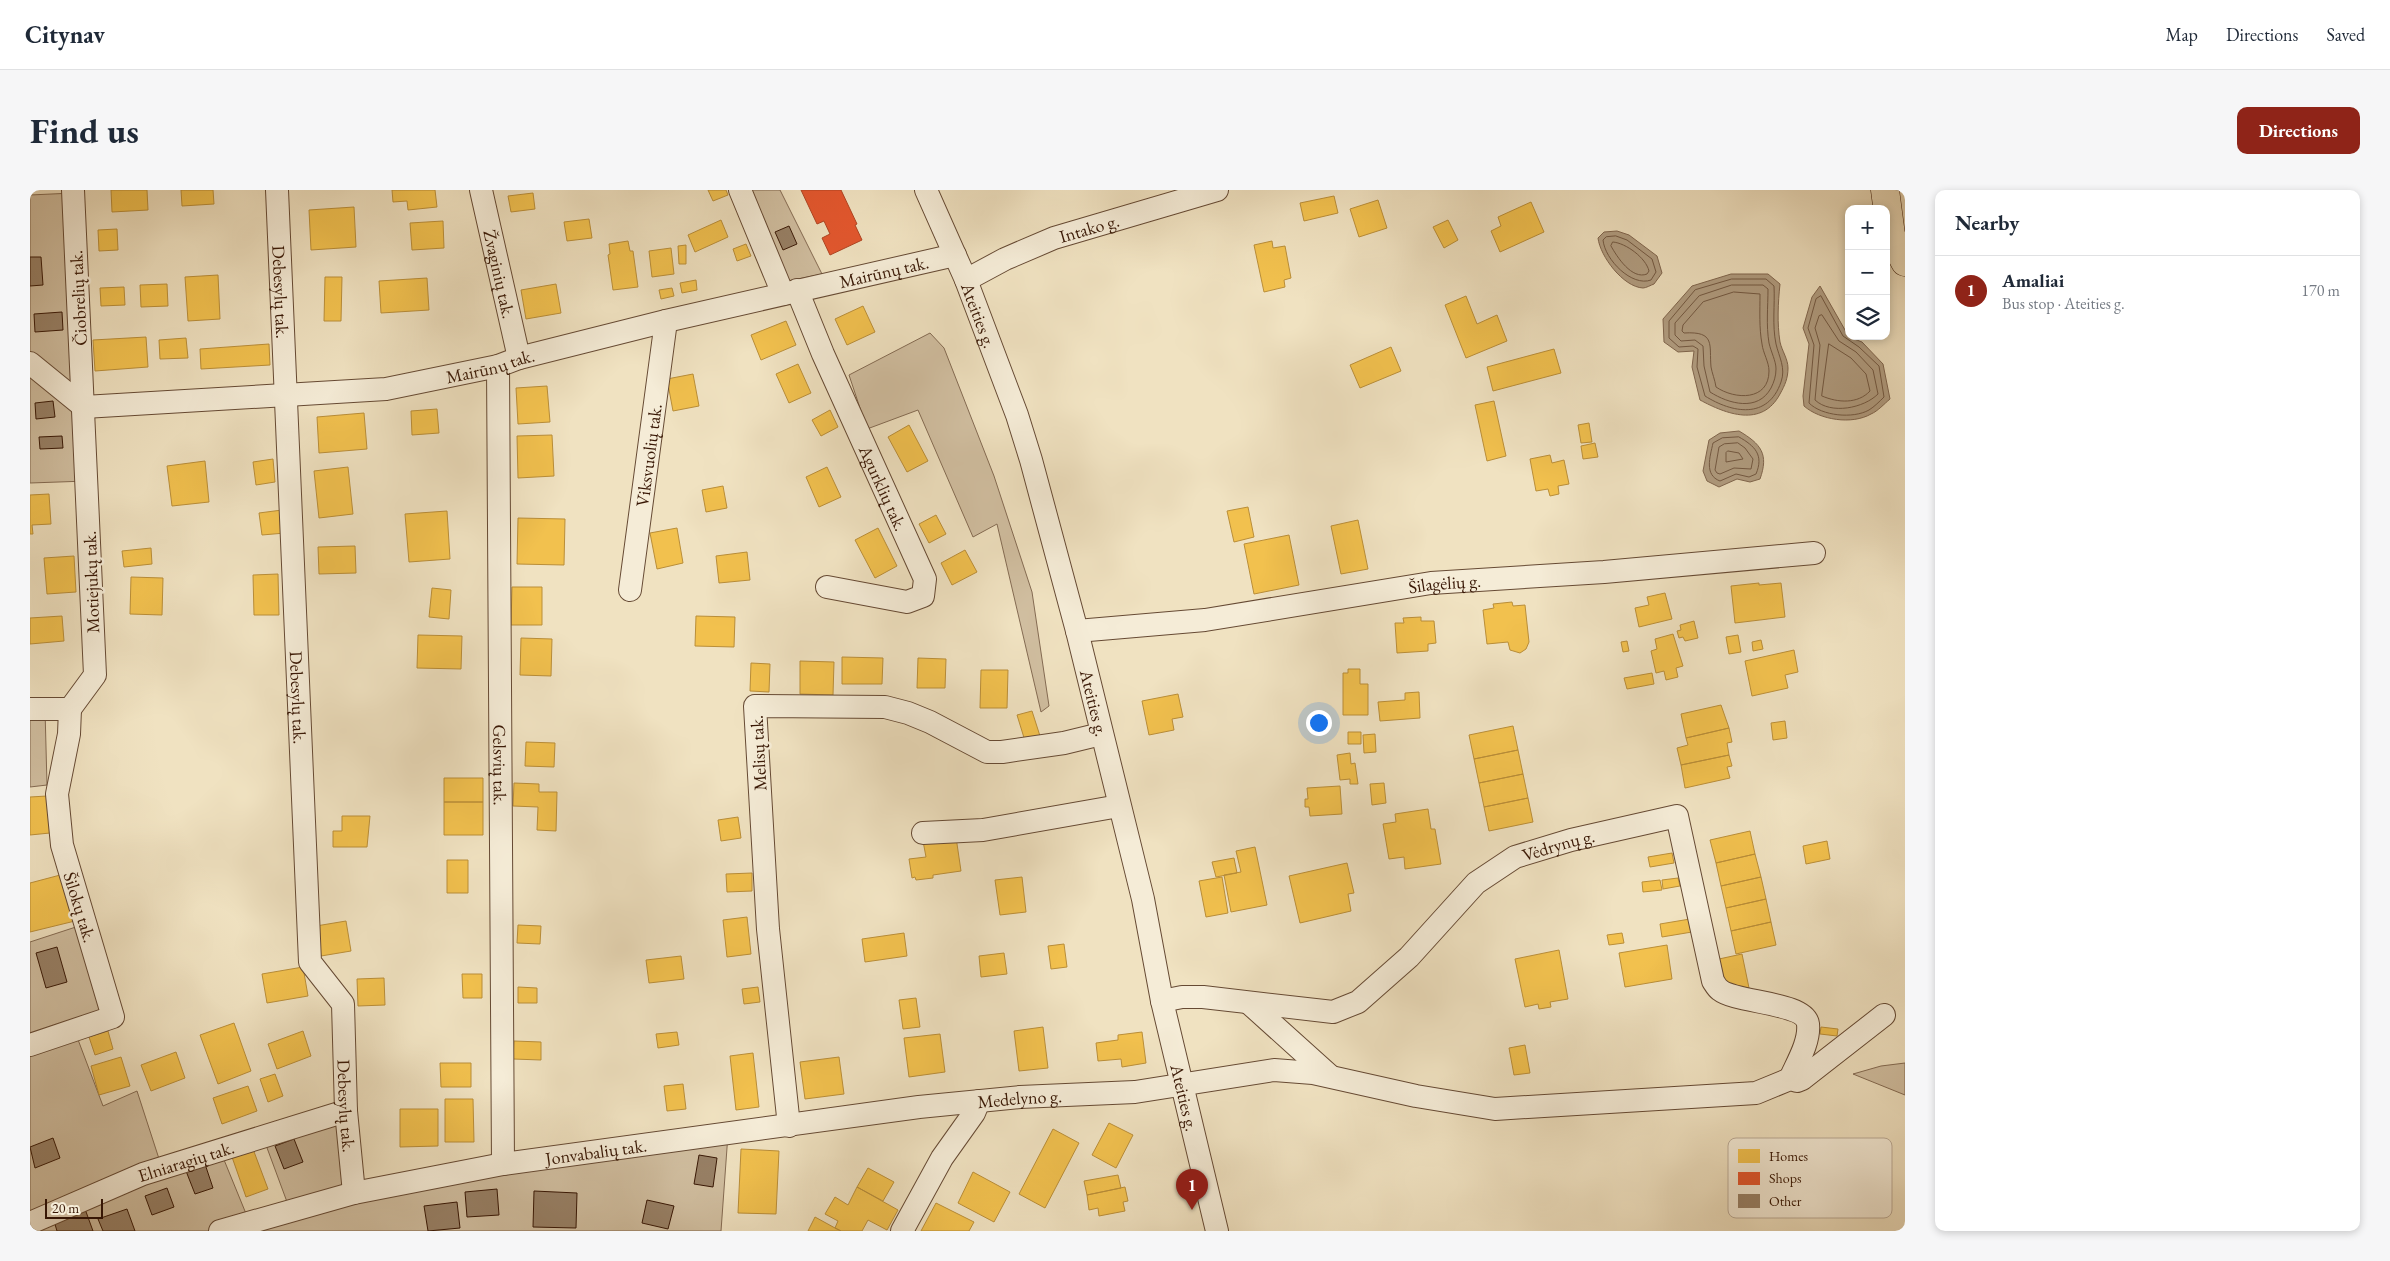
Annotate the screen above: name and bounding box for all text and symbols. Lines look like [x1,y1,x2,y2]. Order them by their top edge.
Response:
text: Citynav [25,19,105,50]
text: Map [2166,23,2198,46]
text: Directions [2226,23,2298,46]
text: Saved [2326,23,2365,46]
button: Directions [2237,107,2360,154]
text: Find us [30,108,139,153]
map controls [1845,205,1890,340]
button: + [1845,205,1890,250]
street label: Intako g. [1056,208,1122,247]
text: Nearby [1955,209,2019,236]
street label: Žvaginių tak. [479,227,521,321]
street label: Debesylų tak. [268,245,295,339]
street label: Čiobrelių tak. [64,250,92,346]
street label: Mairūnų tak. [837,250,931,293]
button: − [1845,250,1890,295]
text: Amaliai [2002,268,2064,293]
street label: Ateities g. [956,278,1002,351]
text: 1 [1967,280,1975,301]
text: 170 m [2301,280,2340,301]
text: Bus stop · Ateities g. [2002,293,2125,314]
button: layers [1845,295,1890,340]
street label: Mairūnų tak. [444,343,537,388]
street label: Viksvuolių tak. [630,402,666,508]
street label: Agurklių tak. [854,440,913,534]
street label: Motiejukų tak. [78,530,104,634]
street label: Šilagėlių g. [1406,568,1482,598]
street label: Debesylų tak. [285,650,312,745]
street label: Ateities g. [1075,666,1114,739]
your location [1306,710,1332,736]
street label: Melisų tak. [745,714,771,792]
street label: Gelsvių tak. [489,724,512,806]
street label: Vėdrynų g. [1519,823,1597,866]
street label: Šilokų tak. [58,869,102,945]
street label: Debesylų tak. [333,1059,361,1153]
street label: Ateities g. [1166,1061,1204,1133]
street label: Medelyno g. [976,1084,1063,1113]
street label: Jonvabalių tak. [542,1133,648,1170]
street label: Elniaragių tak. [135,1135,237,1186]
legend [1728,1138,1892,1218]
text: Homes [1769,1147,1809,1165]
pin: 1 [1176,1169,1208,1210]
text: Shops [1769,1169,1802,1187]
text: Other [1769,1192,1802,1210]
scale bar [45,1196,102,1219]
text: 20 m [52,1199,79,1217]

